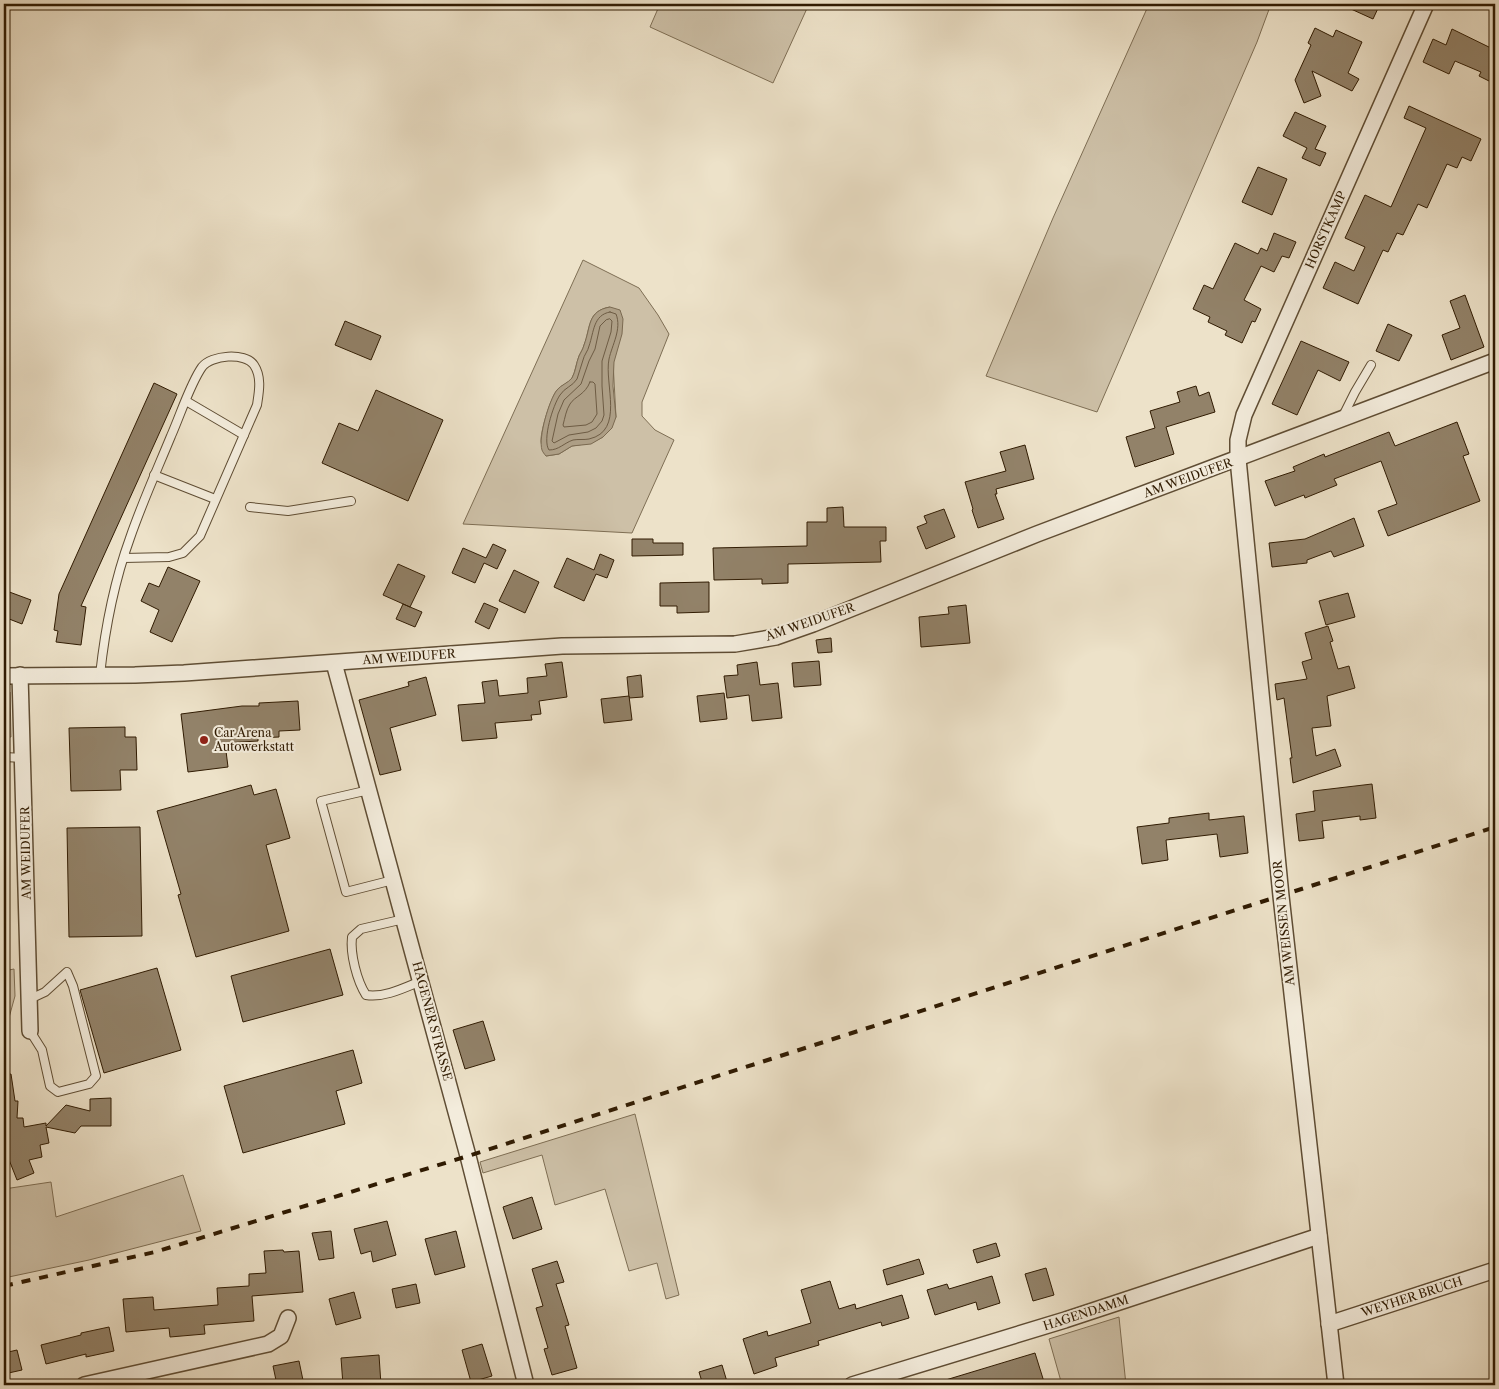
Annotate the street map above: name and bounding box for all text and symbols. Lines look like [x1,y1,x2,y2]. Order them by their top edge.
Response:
street label: HORSTKAMP [1302,189,1349,271]
street label: AM WEIDUFER [1140,454,1235,501]
street label: AM WEIDUFER [762,599,858,644]
street label: AM WEIDUFER [361,646,457,667]
place label: Car Arena Autowerkstatt [213,725,295,754]
marker: Car Arena Autowerkstatt [198,734,210,746]
street label: AM WEIDUFER [17,805,34,901]
street label: AM WEISSEN MOOR [1269,858,1298,988]
street label: HAGENER STRASSE [409,960,456,1082]
street label: WEYHER BRUCH [1358,1273,1464,1320]
street label: HAGENDAMM [1041,1292,1131,1333]

